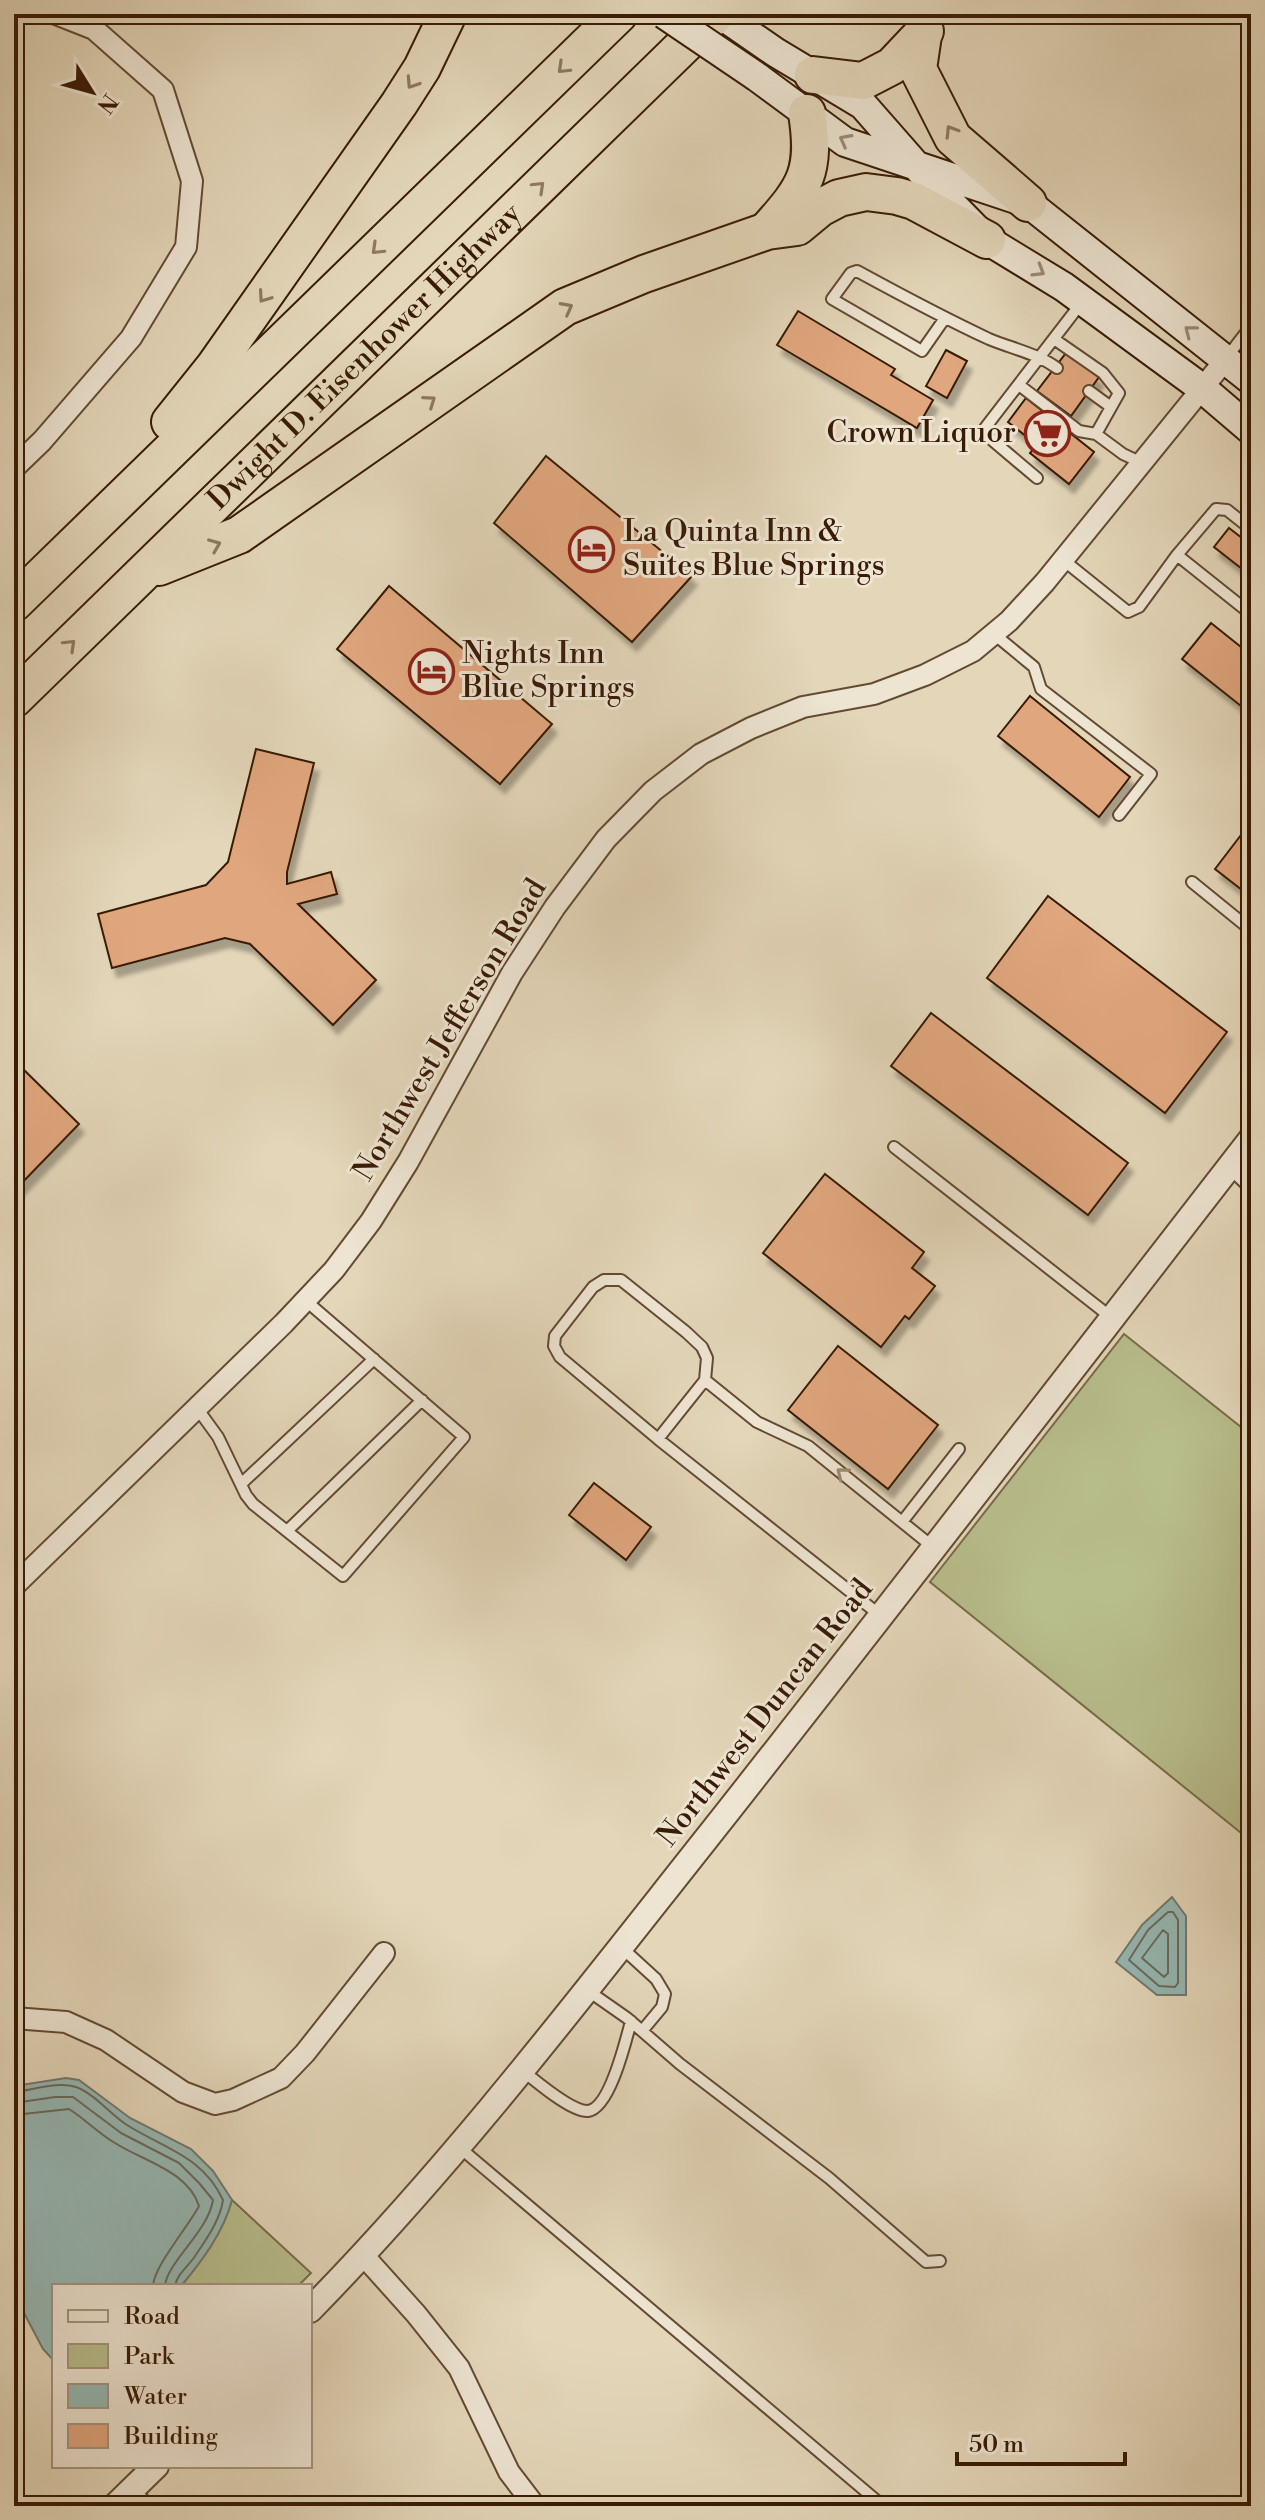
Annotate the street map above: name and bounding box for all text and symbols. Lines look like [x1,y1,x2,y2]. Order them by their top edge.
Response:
north arrow [52,52,132,132]
one-way arrow [558,59,572,74]
one-way arrow [407,74,422,89]
text: N [90,88,123,119]
one-way arrow [945,126,960,140]
one-way arrow [839,134,854,149]
one-way arrow [530,182,544,196]
street label: Dwight D. Eisenhower Highway [200,195,530,518]
one-way arrow [371,240,386,254]
one-way arrow [1030,262,1045,277]
one-way arrow [259,288,274,302]
one-way arrow [559,302,573,317]
one-way arrow [1184,326,1199,340]
one-way arrow [422,396,436,411]
supermarket icon: Crown Liquor [1023,409,1071,457]
place label: Crown Liquor [827,414,1016,452]
place label: La Quinta Inn & Suites Blue Springs [623,513,885,585]
hotel icon: La Quinta Inn & Suites Blue Springs [568,525,616,573]
one-way arrow [207,538,221,555]
place label: Nights Inn Blue Springs [461,635,635,707]
one-way arrow [61,640,75,654]
hotel icon: Nights Inn Blue Springs [407,647,455,695]
street label: Northwest Jefferson Road [345,872,555,1188]
one-way arrow [837,1468,851,1483]
street label: Northwest Duncan Road [649,1572,881,1854]
legend [52,2284,312,2468]
text: Road [124,2302,180,2332]
text: Park [124,2342,175,2372]
text: Water [123,2382,187,2412]
scale bar [957,2416,1125,2466]
text: Building [123,2422,218,2452]
text: 50 m [969,2430,1024,2460]

